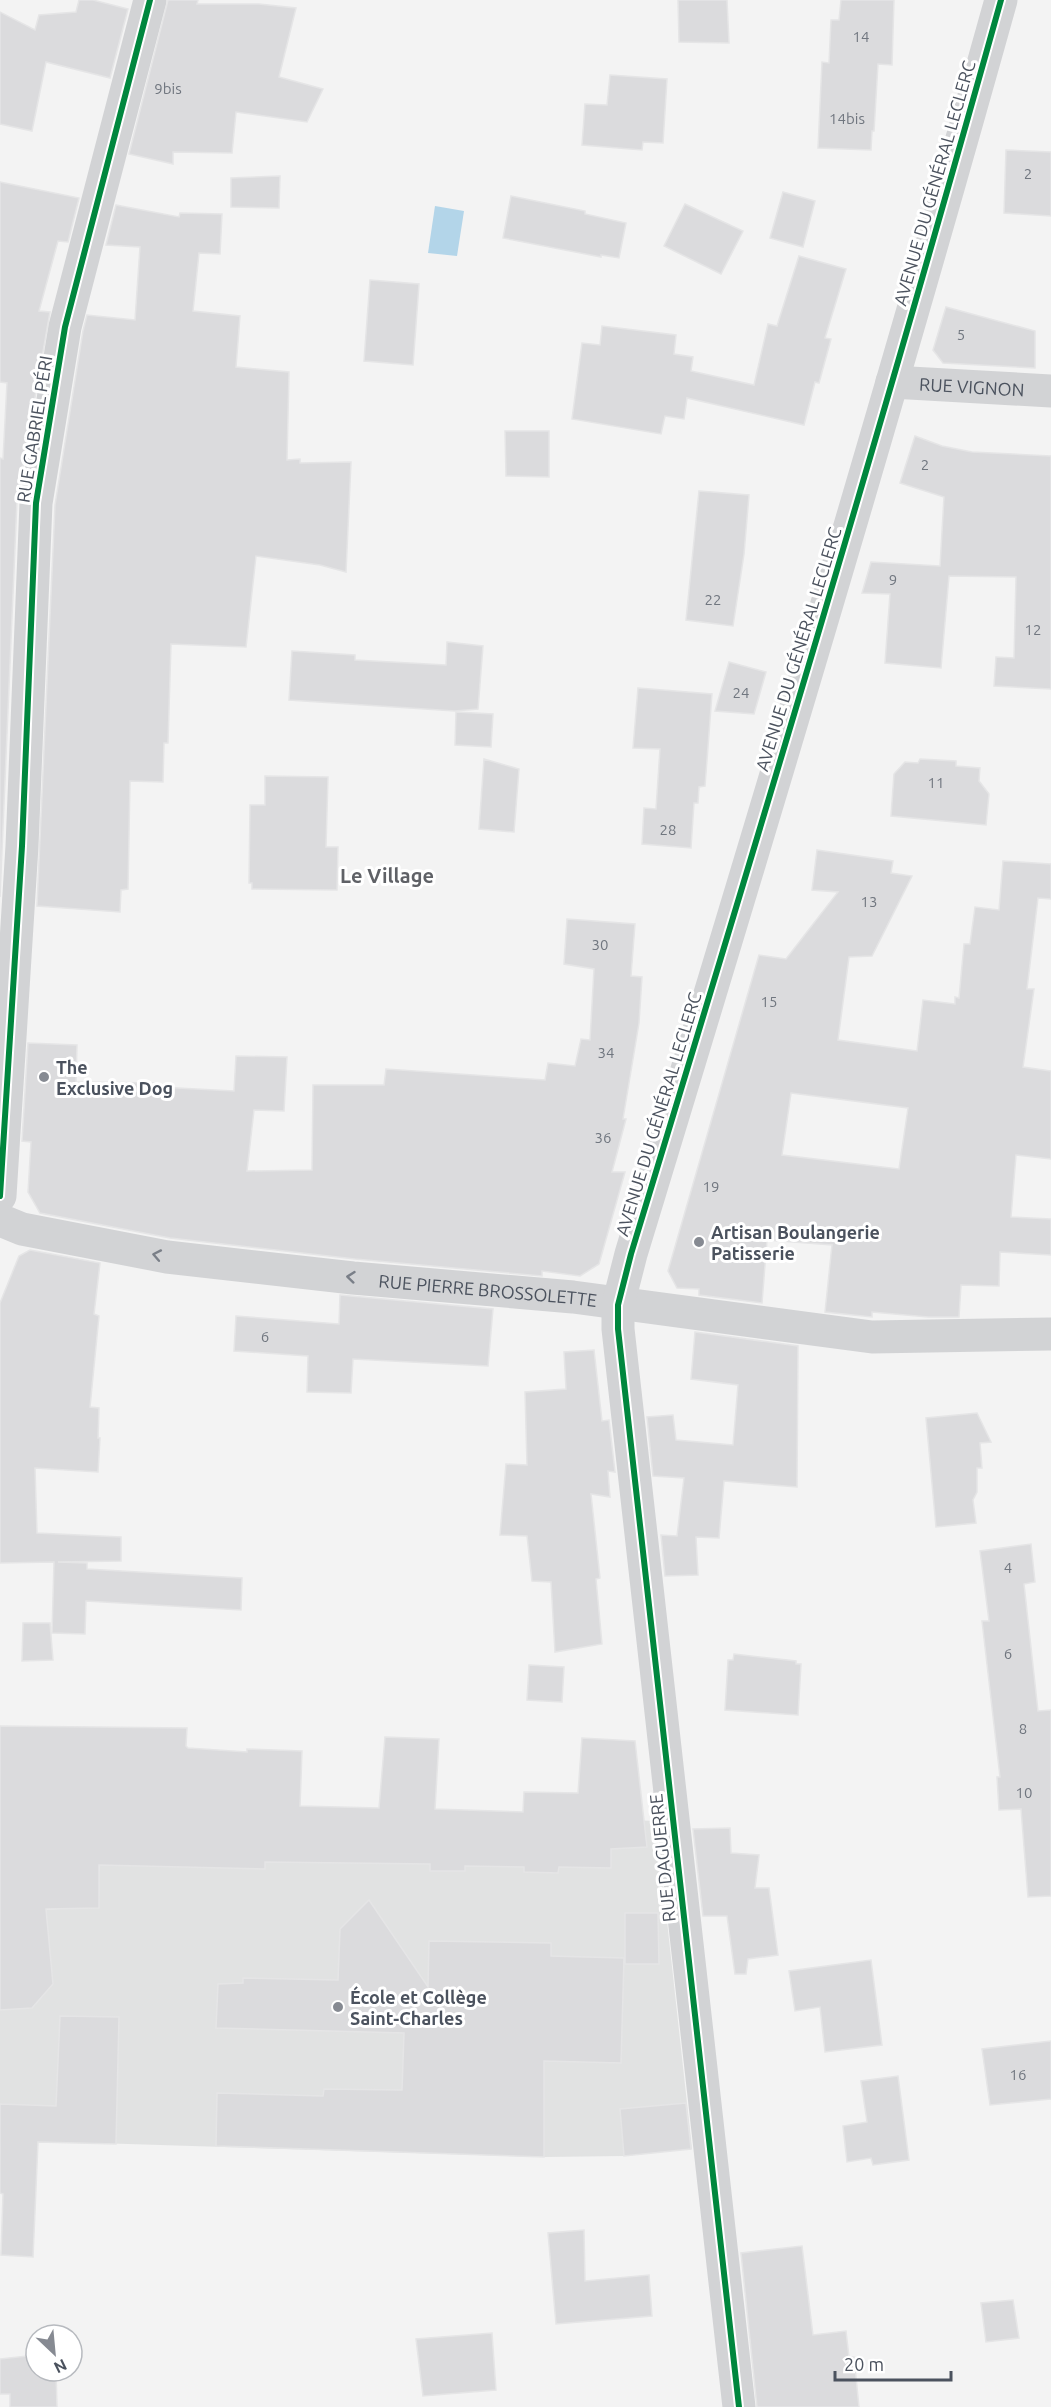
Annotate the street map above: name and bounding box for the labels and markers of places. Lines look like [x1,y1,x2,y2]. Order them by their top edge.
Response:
place label: The Exclusive Dog [56,1057,173,1098]
marker: The Exclusive Dog [37,1070,51,1084]
place label: Artisan Boulangerie Patisserie [711,1222,880,1263]
marker: Artisan Boulangerie Patisserie [692,1235,706,1249]
place label: École et Collège Saint-Charles [350,1986,487,2028]
marker: École et Collège Saint-Charles [331,2000,345,2014]

